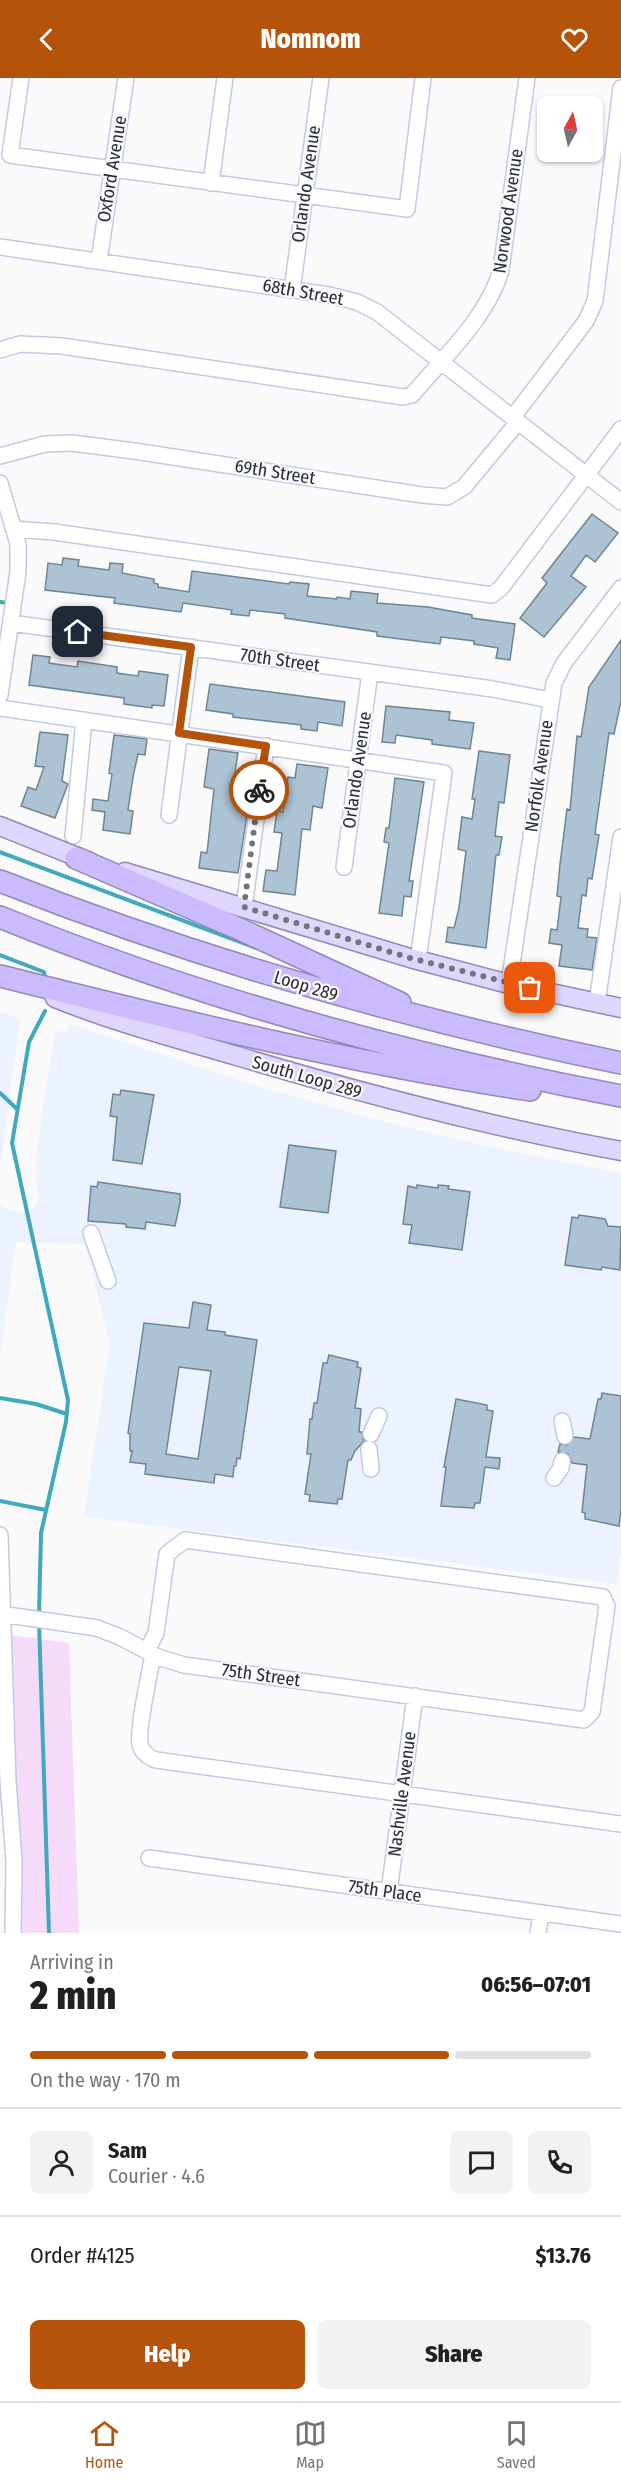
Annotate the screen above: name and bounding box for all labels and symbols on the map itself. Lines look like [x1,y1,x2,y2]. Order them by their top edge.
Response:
north arrow [537,96,603,162]
street label: Oxford Avenue [93,114,131,224]
street label: Orlando Avenue [287,124,325,244]
street label: Norwood Avenue [488,147,528,275]
street label: 68th Street [261,274,345,310]
street label: 69th Street [233,455,317,489]
pin [52,606,103,657]
street label: 70th Street [239,644,321,676]
street label: Orlando Avenue [338,710,376,830]
street label: Norfolk Avenue [520,718,558,833]
courier [229,760,289,820]
pin [504,962,555,1013]
street label: Loop 289 [271,966,341,1006]
street label: South Loop 289 [250,1051,364,1103]
street label: 75th Street [220,1659,302,1691]
street label: Nashville Avenue [383,1730,421,1858]
street label: 75th Place [347,1875,423,1907]

